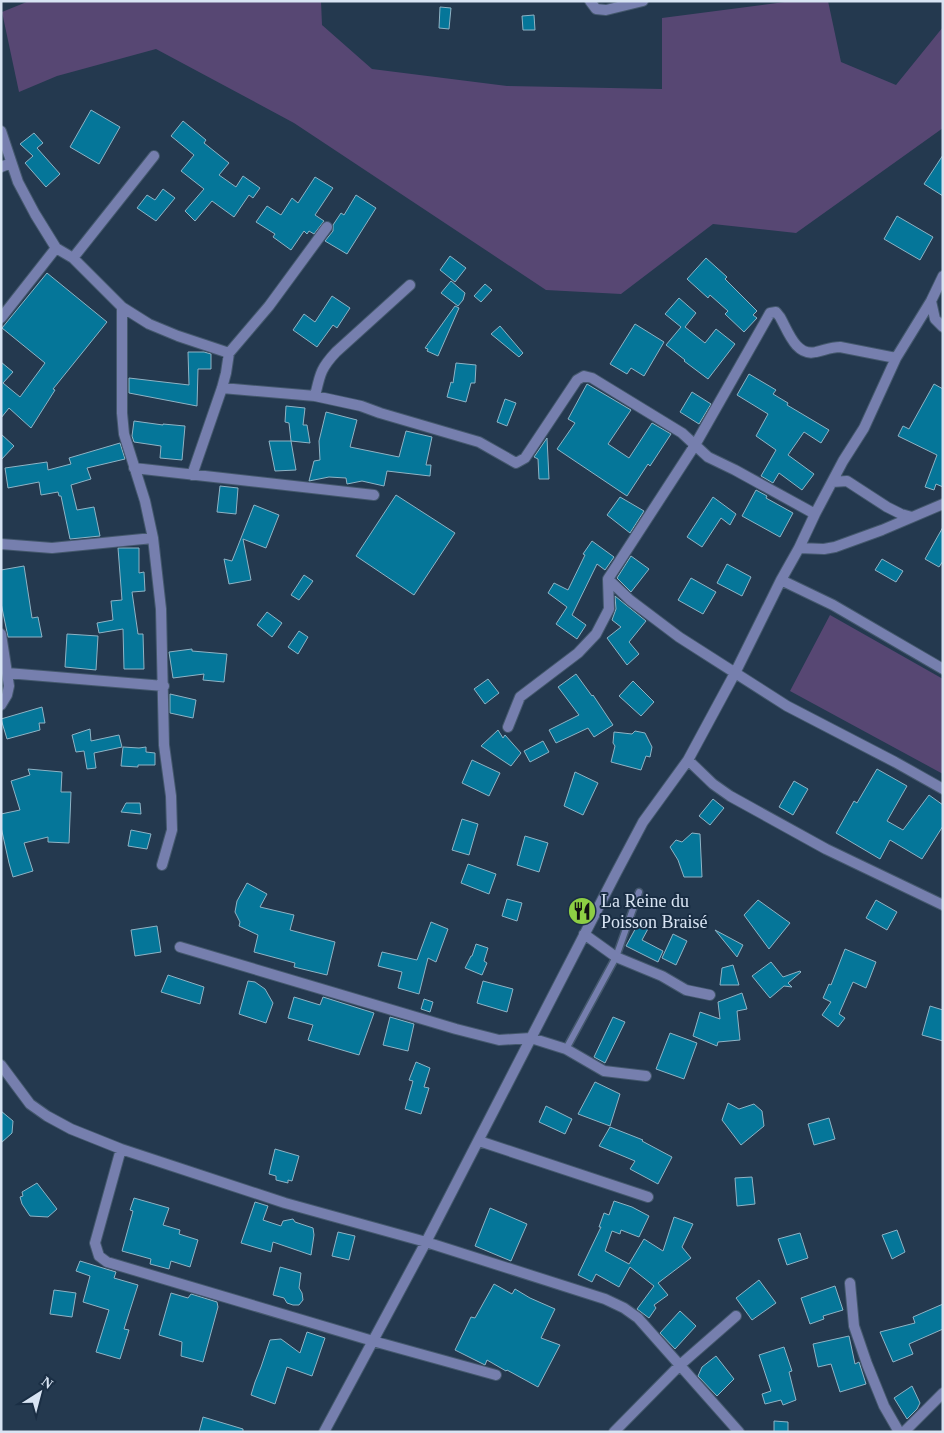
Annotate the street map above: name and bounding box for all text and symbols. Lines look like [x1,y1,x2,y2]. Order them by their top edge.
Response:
place label: La Reine du Poisson Braisé [601,891,708,932]
restaurant icon: La Reine du Poisson Braisé [567,896,597,926]
north arrow [15,1368,65,1418]
text: N [39,1374,56,1392]

